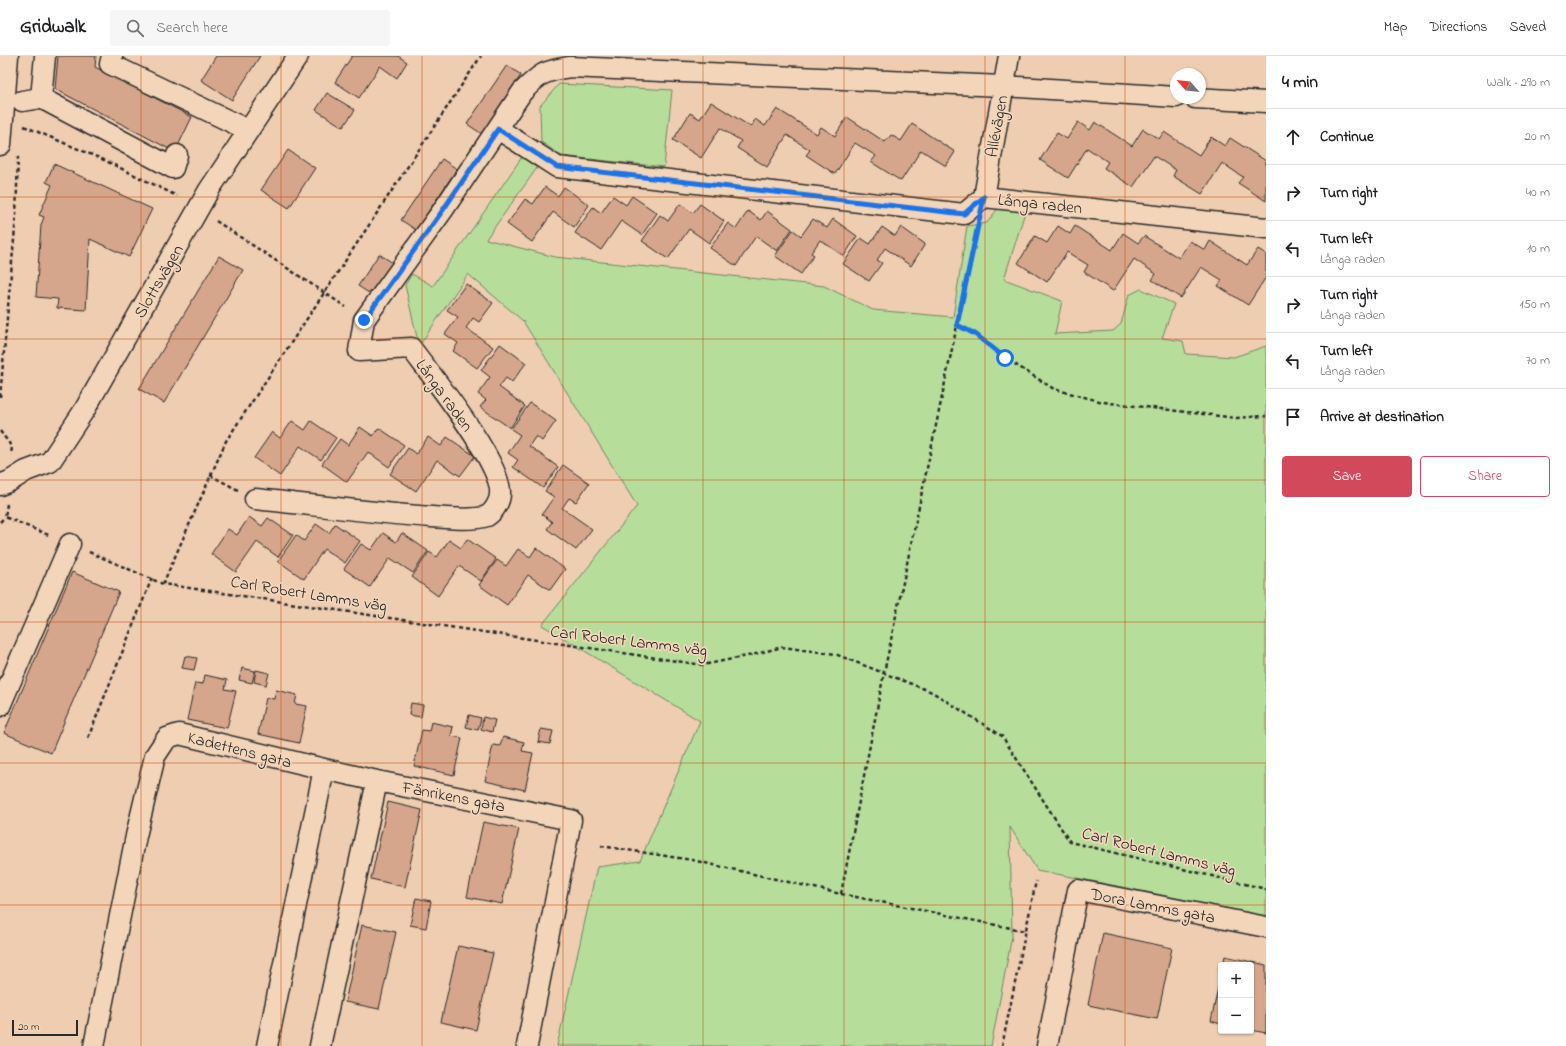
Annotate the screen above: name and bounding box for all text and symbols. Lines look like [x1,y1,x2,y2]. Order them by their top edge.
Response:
search box [110,10,390,46]
text: Gridwalk [20,14,86,41]
icon: search [124,17,146,39]
text: Search here [156,17,228,39]
text: Map [1384,17,1407,38]
text: Directions [1429,17,1487,38]
text: Saved [1509,17,1546,38]
north arrow [1170,68,1206,104]
text: 4 min [1282,70,1318,95]
text: Walk · 290 m [1486,73,1550,92]
street label: Allévägen [980,93,1017,160]
icon: ahead [1282,126,1304,148]
text: Continue [1320,126,1374,148]
text: 20 m [1525,127,1550,146]
icon: right [1282,182,1304,204]
text: Turn right [1320,182,1378,204]
text: 40 m [1526,183,1550,202]
street label: Långa raden [996,188,1083,223]
text: Turn left [1320,228,1373,250]
icon: left [1282,238,1304,260]
text: 10 m [1527,239,1550,258]
street label: Slottsvägen [128,240,192,324]
text: Långa raden [1320,250,1385,269]
text: Turn right [1320,284,1378,306]
icon: right [1282,294,1304,316]
text: 150 m [1519,295,1550,314]
text: Långa raden [1320,306,1385,325]
route end [355,311,373,329]
text: Turn left [1320,340,1373,362]
route start [996,349,1014,367]
icon: left [1282,350,1304,372]
text: 70 m [1526,351,1550,370]
street label: Långa raden [407,354,479,439]
text: Långa raden [1320,362,1385,381]
icon: arrive [1282,406,1304,428]
text: Arrive at destination [1320,406,1444,428]
button: Save [1282,456,1412,497]
button: Share [1420,456,1550,497]
street label: Carl Robert Lamms väg [228,570,389,621]
street label: Carl Robert Lamms väg [549,619,709,666]
street label: Kadettens gata [184,725,294,777]
street label: Fänrikens gata [399,775,507,822]
street label: Carl Robert Lamms väg [1078,821,1238,886]
street label: Dora Lamms gata [1087,882,1217,933]
map controls [1218,962,1254,1034]
button: + [1218,962,1254,998]
button: − [1218,998,1254,1034]
scale bar [12,1018,78,1037]
text: 20 m [18,1019,40,1035]

